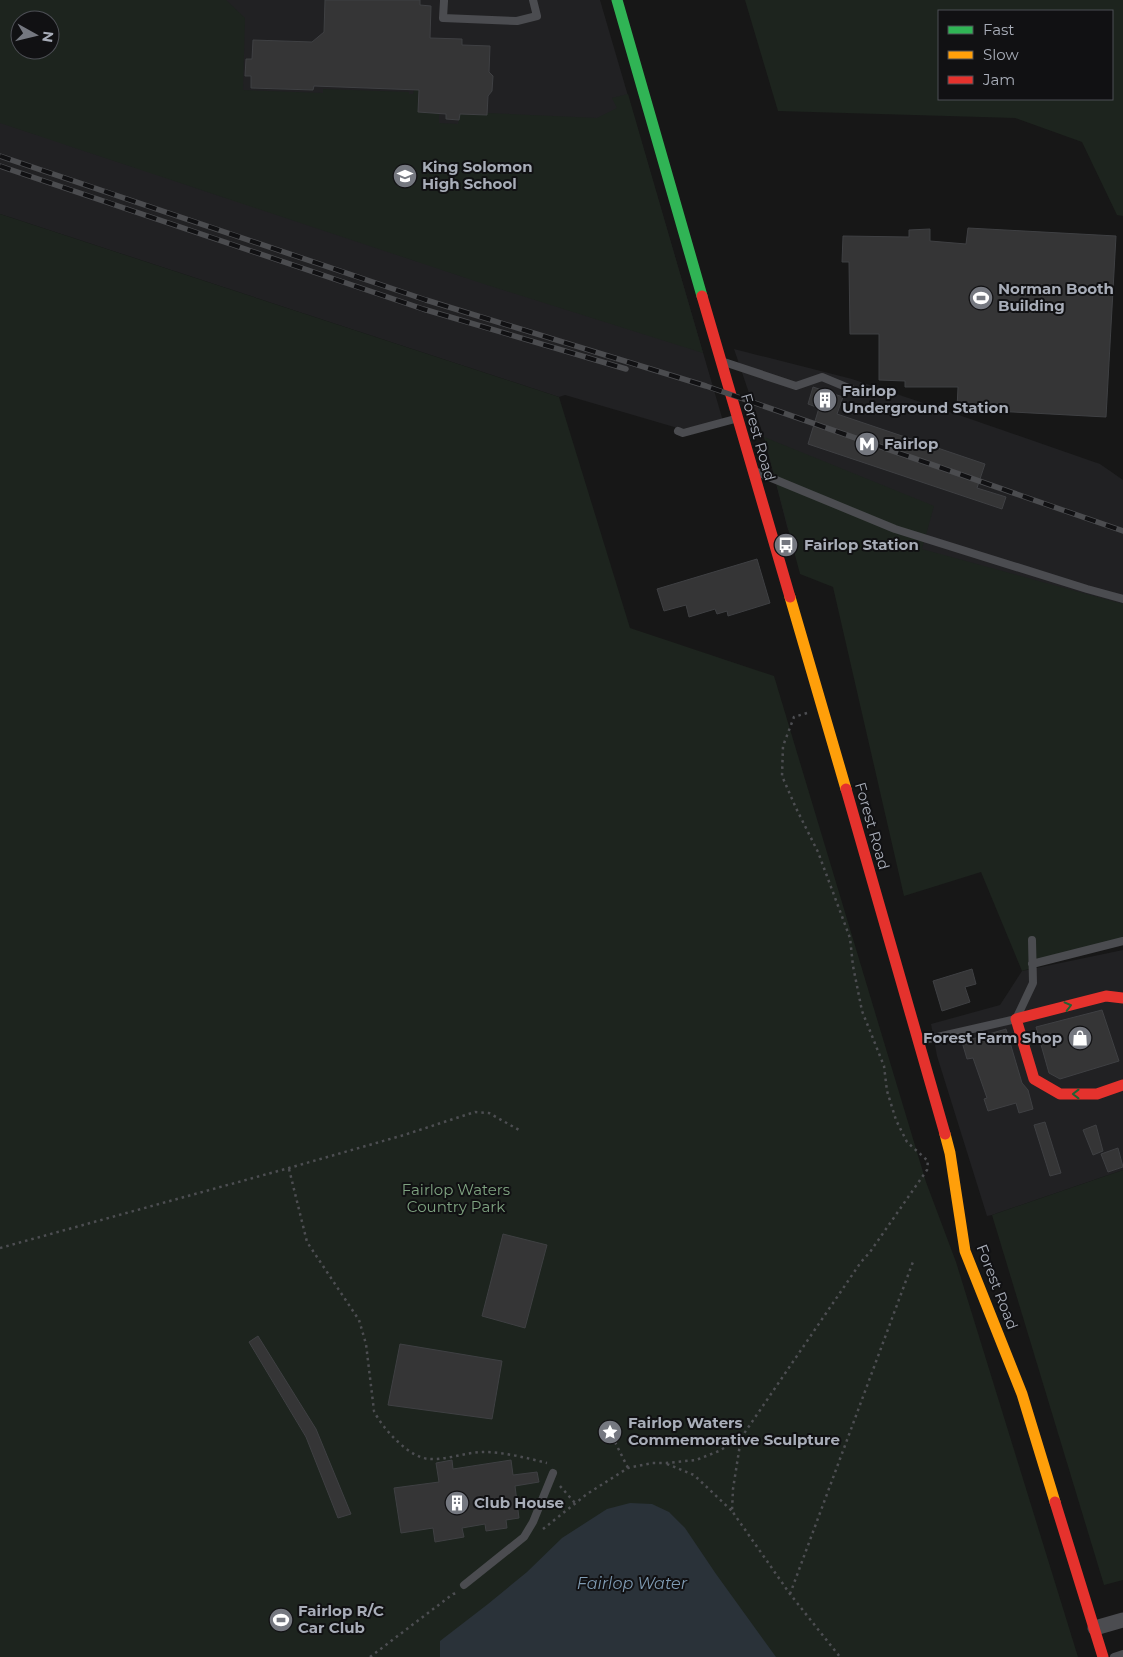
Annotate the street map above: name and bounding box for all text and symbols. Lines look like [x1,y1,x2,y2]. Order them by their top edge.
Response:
north arrow [10,10,60,60]
legend [938,10,1113,100]
text: Fast [983,20,1014,39]
text: N [38,30,58,44]
text: Slow [983,45,1019,64]
text: Jam [982,70,1015,89]
place label: King Solomon High School [422,157,533,193]
school or university icon: King Solomon High School [392,163,418,189]
place label: Norman Booth Building [998,279,1114,315]
sports icon: Norman Booth Building [968,285,994,311]
place label: Fairlop Underground Station [842,381,1009,417]
building icon: Fairlop Underground Station [812,387,838,413]
street label: Forest Road [737,391,780,483]
metro station icon: Fairlop [854,431,880,457]
place label: Fairlop [884,434,938,453]
bus stop icon: Fairlop Station [773,532,799,558]
place label: Fairlop Station [804,535,919,554]
street label: Forest Road [851,780,894,872]
one-way arrow [1064,1001,1073,1012]
shop icon: Forest Farm Shop [1067,1025,1093,1051]
place label: Forest Farm Shop [923,1028,1062,1047]
one-way arrow [1071,1089,1079,1099]
park label: Fairlop Waters Country Park [402,1180,510,1216]
street label: Forest Road [972,1241,1022,1332]
place label: Fairlop Waters Commemorative Sculpture [628,1413,840,1449]
place icon: Fairlop Waters Commemorative Sculpture [597,1419,623,1445]
building icon: Club House [444,1490,470,1516]
place label: Club House [474,1493,564,1512]
water label: Fairlop Water [577,1574,688,1593]
place label: Fairlop R/C Car Club [298,1601,384,1637]
sports icon: Fairlop R/C Car Club [268,1607,294,1633]

